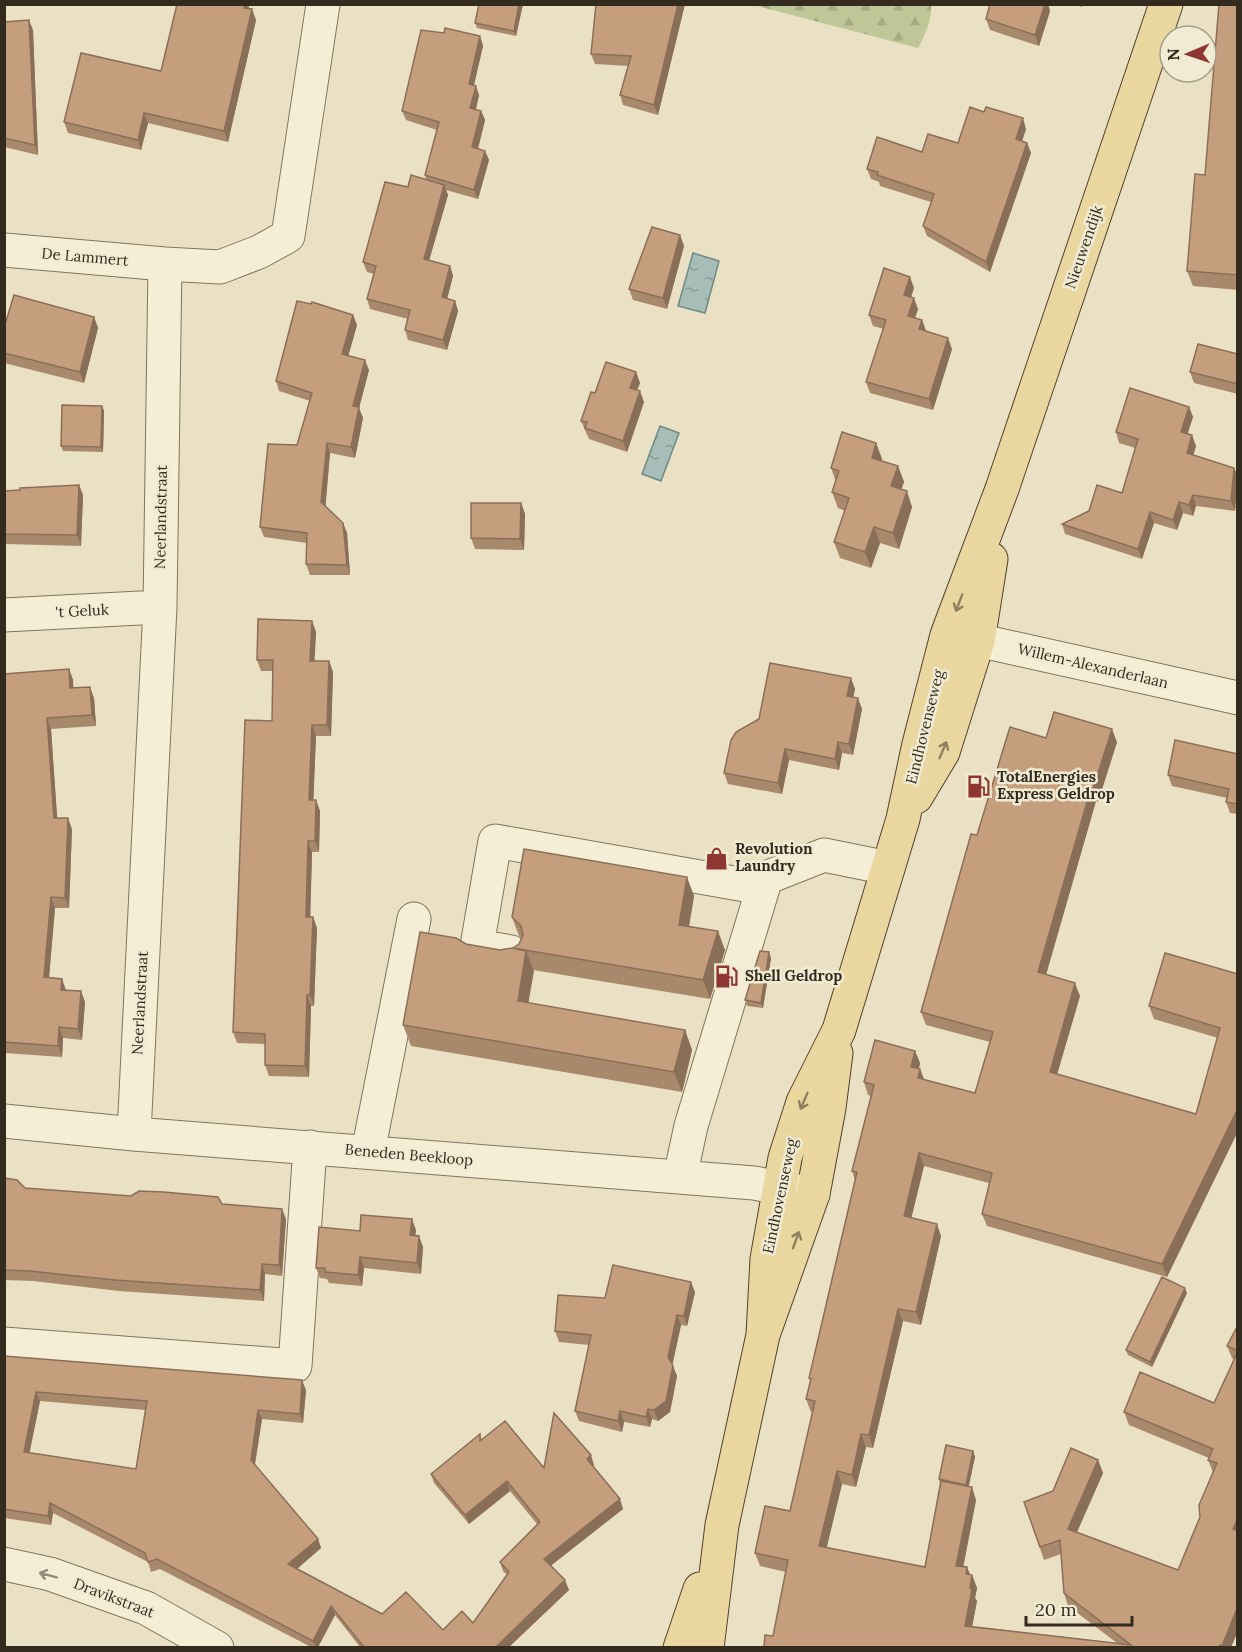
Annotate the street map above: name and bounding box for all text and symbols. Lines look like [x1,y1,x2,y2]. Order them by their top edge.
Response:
north arrow [1158,24,1218,84]
text: N [1163,48,1183,61]
street label: Nieuwendijk [1060,203,1107,291]
street label: De Lammert [41,243,130,270]
street label: Neerlandstraat [150,465,171,569]
one-way arrow [953,593,964,612]
street label: 't Geluk [55,600,109,621]
street label: Willem-Alexanderlaan [1016,639,1170,692]
street label: Eindhovenseweg [901,667,948,786]
one-way arrow [938,742,949,760]
place label: TotalEnergies Express Geldrop [997,767,1115,803]
fuel station icon: TotalEnergies Express Geldrop [966,773,992,799]
place label: Revolution Laundry [735,839,813,875]
shop icon: Revolution Laundry [704,845,730,871]
street label: Neerlandstraat [127,950,152,1055]
fuel station icon: Shell Geldrop [714,963,740,989]
place label: Shell Geldrop [745,966,842,985]
one-way arrow [798,1092,809,1110]
street label: Eindhovenseweg [758,1136,801,1255]
street label: Beneden Beekloop [344,1139,474,1170]
one-way arrow [792,1232,803,1250]
one-way arrow [39,1568,58,1580]
street label: Dravikstraat [71,1573,158,1622]
scale bar [1026,1589,1132,1627]
text: 20 m [1035,1598,1077,1621]

